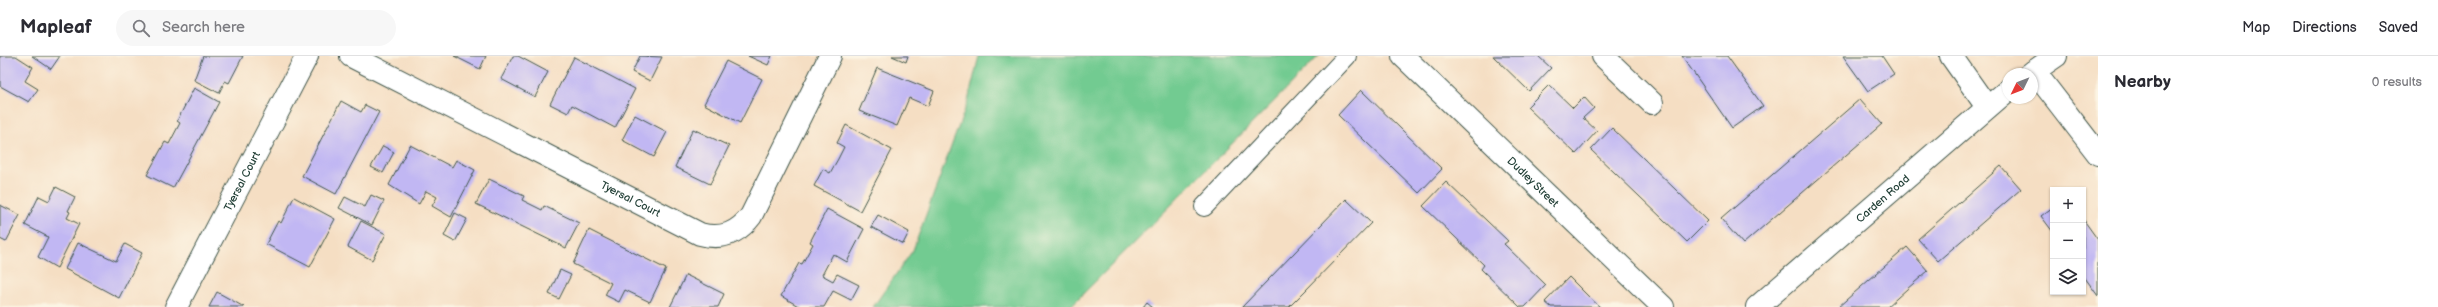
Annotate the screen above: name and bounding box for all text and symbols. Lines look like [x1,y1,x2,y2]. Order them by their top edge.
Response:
search box [116,10,396,46]
text: Mapleaf [20,16,92,39]
icon: search [130,17,152,39]
text: Search here [162,18,245,37]
text: Map [2242,19,2270,36]
text: Directions [2292,19,2357,36]
text: Saved [2379,19,2418,36]
north arrow [2002,68,2038,104]
text: Nearby [2114,72,2171,92]
text: 0 results [2372,74,2422,90]
street label: Tyersal Court [221,149,263,213]
street label: Dudley Street [1505,154,1562,210]
street label: Carden Road [1853,172,1912,225]
street label: Tyersal Court [599,178,663,220]
map controls [2050,187,2086,295]
button: + [2050,187,2086,223]
button: − [2050,223,2086,259]
button: layers [2050,259,2086,295]

